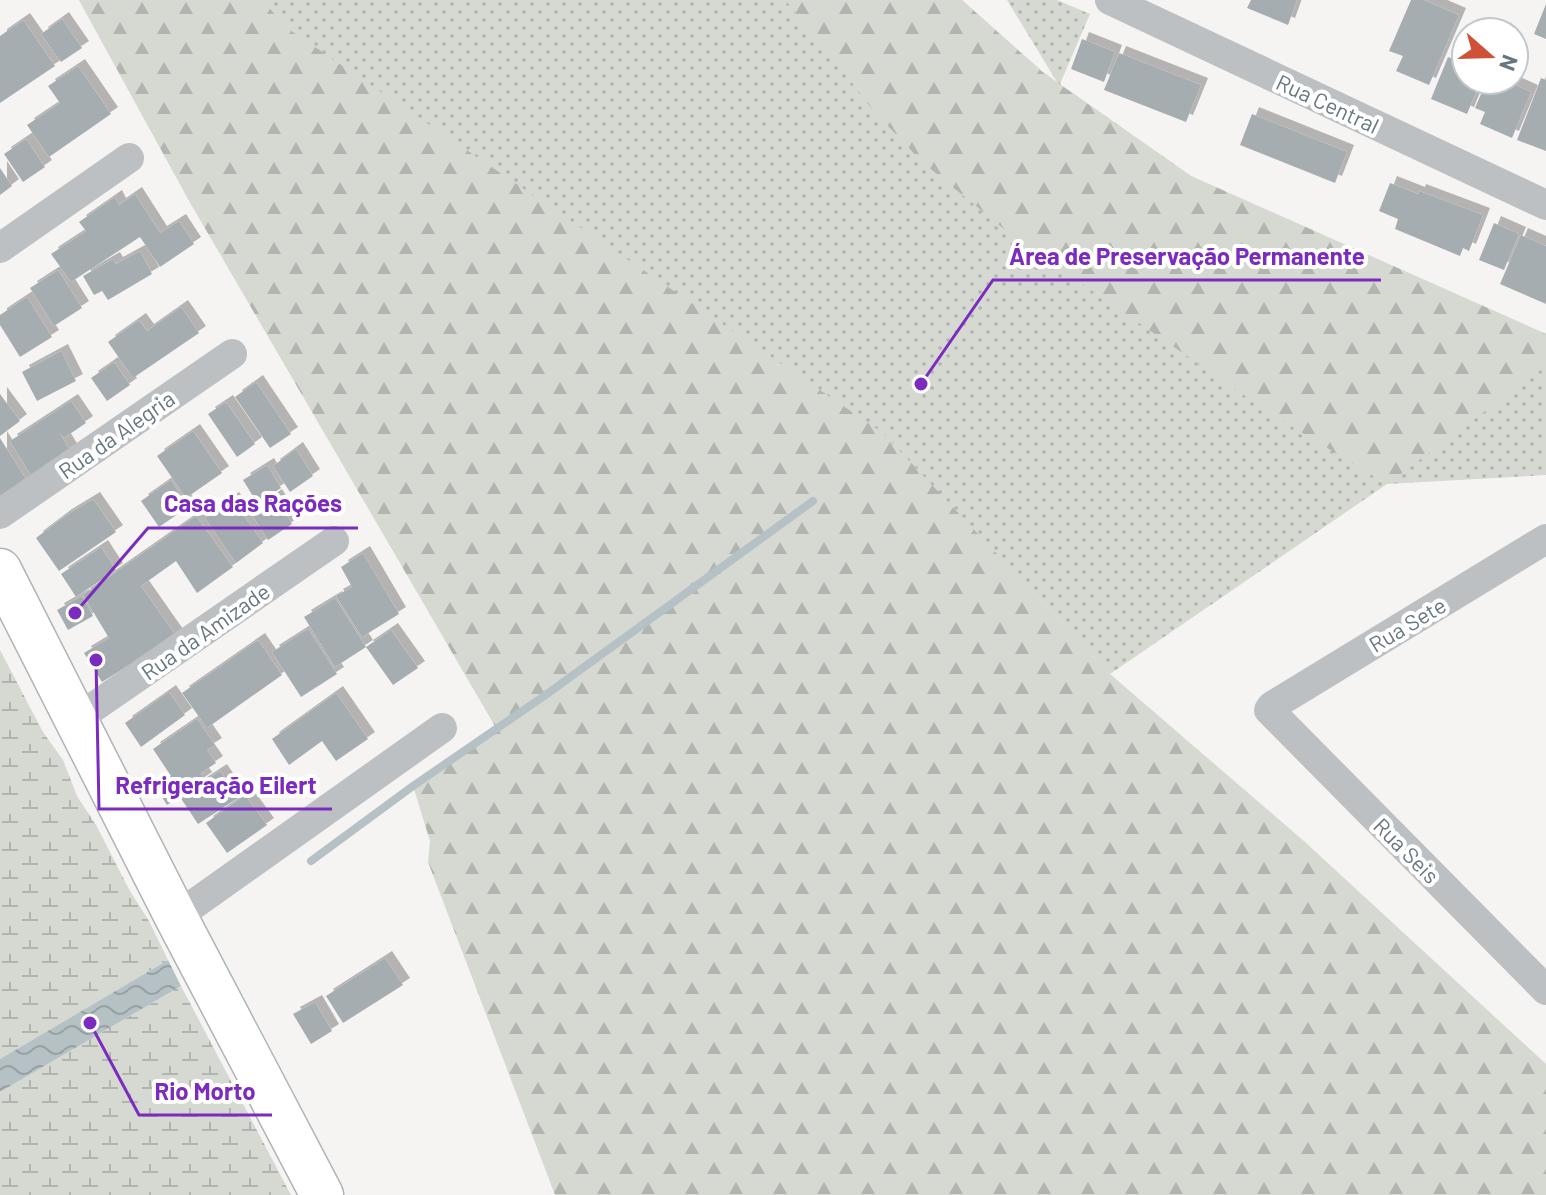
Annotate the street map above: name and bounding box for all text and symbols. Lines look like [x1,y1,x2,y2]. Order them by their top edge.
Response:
north arrow [1450,16,1530,96]
text: N [1495,52,1524,75]
street label: Rua Central [1273,68,1383,138]
callout: Área de Preservação Permanente [993,232,1381,280]
text: Área de Preservação Permanente [1009,241,1365,270]
street label: Rua da Alegria [53,385,179,483]
callout: Casa das Rações [148,480,358,528]
text: Casa das Rações [164,488,342,517]
street label: Rua da Amizade [136,577,274,685]
street label: Rua Sete [1364,591,1450,657]
callout: Refrigeração Eilert [99,761,332,809]
text: Refrigeração Eilert [115,770,317,799]
street label: Rua Seis [1369,812,1445,888]
callout: Rio Morto [139,1067,272,1115]
text: Rio Morto [154,1076,256,1105]

